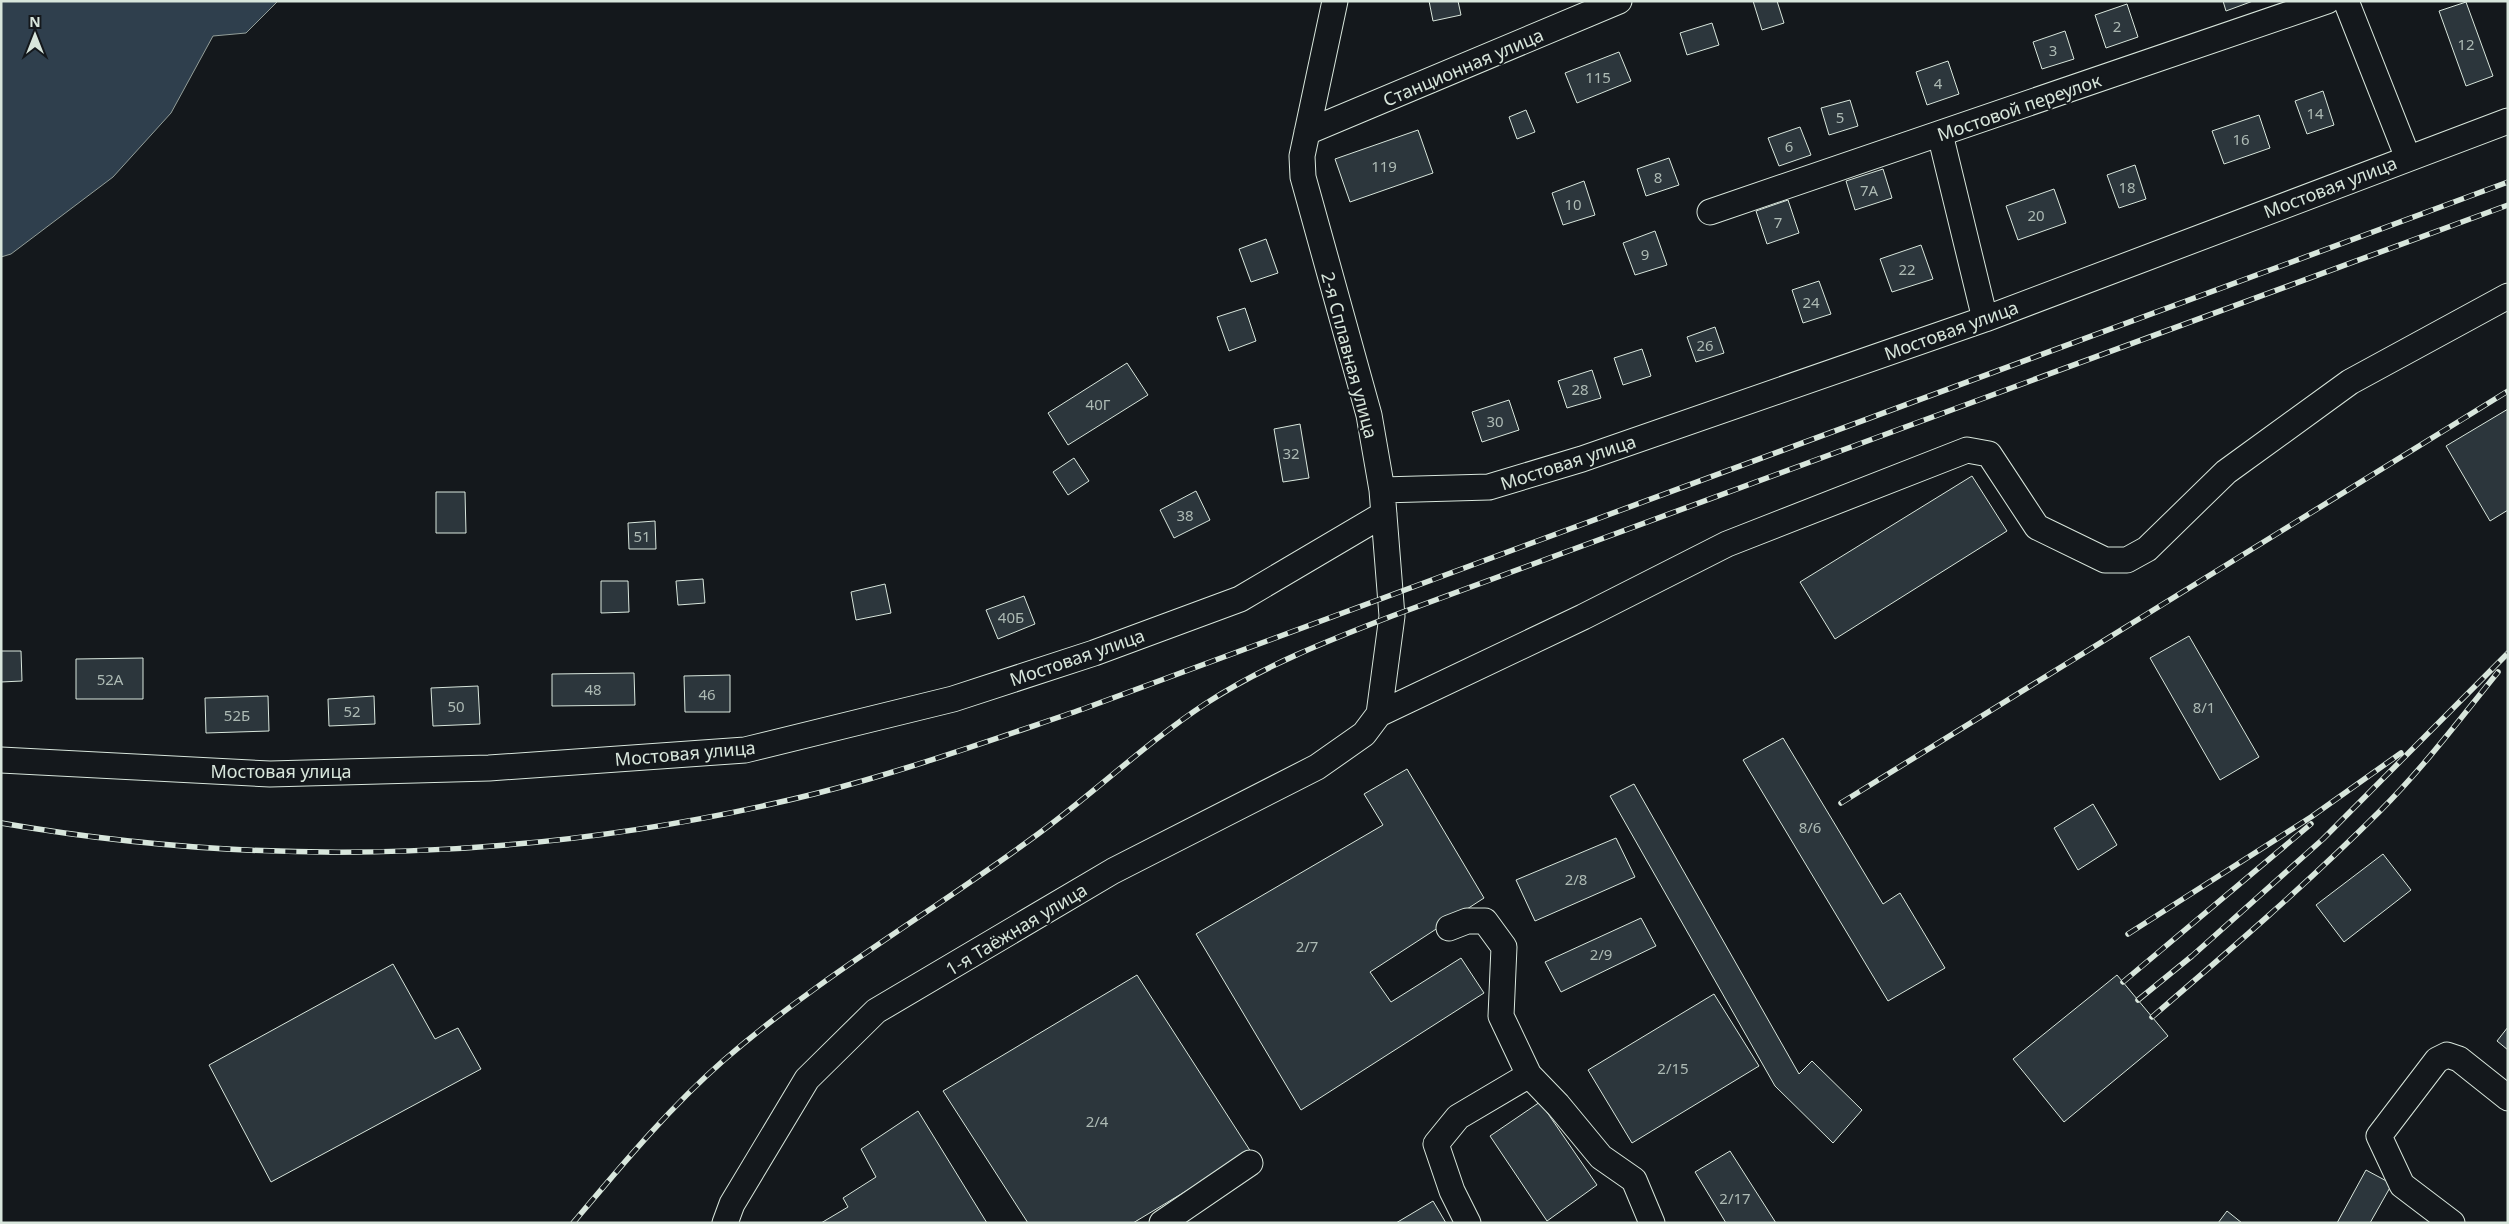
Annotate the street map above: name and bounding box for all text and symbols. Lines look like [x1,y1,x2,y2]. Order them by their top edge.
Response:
north arrow [10,10,60,60]
text: N [29,12,41,31]
house number: 2 [2113,16,2121,36]
street label: Станционная улица [1379,22,1547,112]
house number: 12 [2457,34,2475,54]
house number: 3 [2049,40,2057,60]
house number: 115 [1585,67,1611,87]
street label: Мостовой переулок [1934,68,2104,146]
house number: 4 [1934,73,1943,93]
house number: 14 [2306,103,2324,123]
house number: 5 [1836,107,1844,127]
house number: 16 [2232,129,2250,149]
house number: 6 [1785,136,1793,156]
street label: Мостовая улица [2260,151,2400,223]
house number: 119 [1371,156,1397,176]
house number: 8 [1654,167,1662,187]
house number: 18 [2118,177,2136,197]
house number: 7А [1860,180,1879,200]
house number: 10 [1564,194,1582,214]
house number: 20 [2027,205,2045,225]
house number: 7 [1774,212,1782,232]
house number: 9 [1641,244,1649,264]
house number: 22 [1898,259,1916,279]
street label: 2-я Сплавная улица [1316,269,1384,441]
house number: 24 [1802,292,1820,312]
street label: Мостовая улица [1881,295,2021,365]
house number: 26 [1696,335,1714,355]
house number: 28 [1571,379,1589,399]
house number: 40Г [1086,394,1111,414]
house number: 30 [1486,411,1504,431]
street label: Мостовая улица [1497,429,1639,495]
house number: 32 [1282,443,1300,463]
house number: 38 [1176,505,1194,525]
house number: 51 [633,526,651,546]
house number: 40Б [998,607,1024,627]
street label: Мостовая улица [1006,623,1148,691]
house number: 52А [97,669,124,689]
house number: 48 [584,679,602,699]
house number: 46 [698,684,716,704]
house number: 50 [447,696,465,716]
house number: 8/1 [2193,697,2215,717]
house number: 52 [343,701,361,721]
house number: 52Б [224,705,250,725]
street label: Мостовая улица [614,735,756,771]
street label: Мостовая улица [210,759,352,783]
house number: 8/6 [1799,817,1821,837]
house number: 2/8 [1565,869,1587,889]
street label: 1-я Таёжная улица [941,877,1091,981]
house number: 2/7 [1296,936,1318,956]
house number: 2/9 [1590,944,1612,964]
house number: 2/15 [1657,1058,1689,1078]
house number: 2/4 [1086,1111,1109,1131]
house number: 2/17 [1719,1188,1751,1208]

